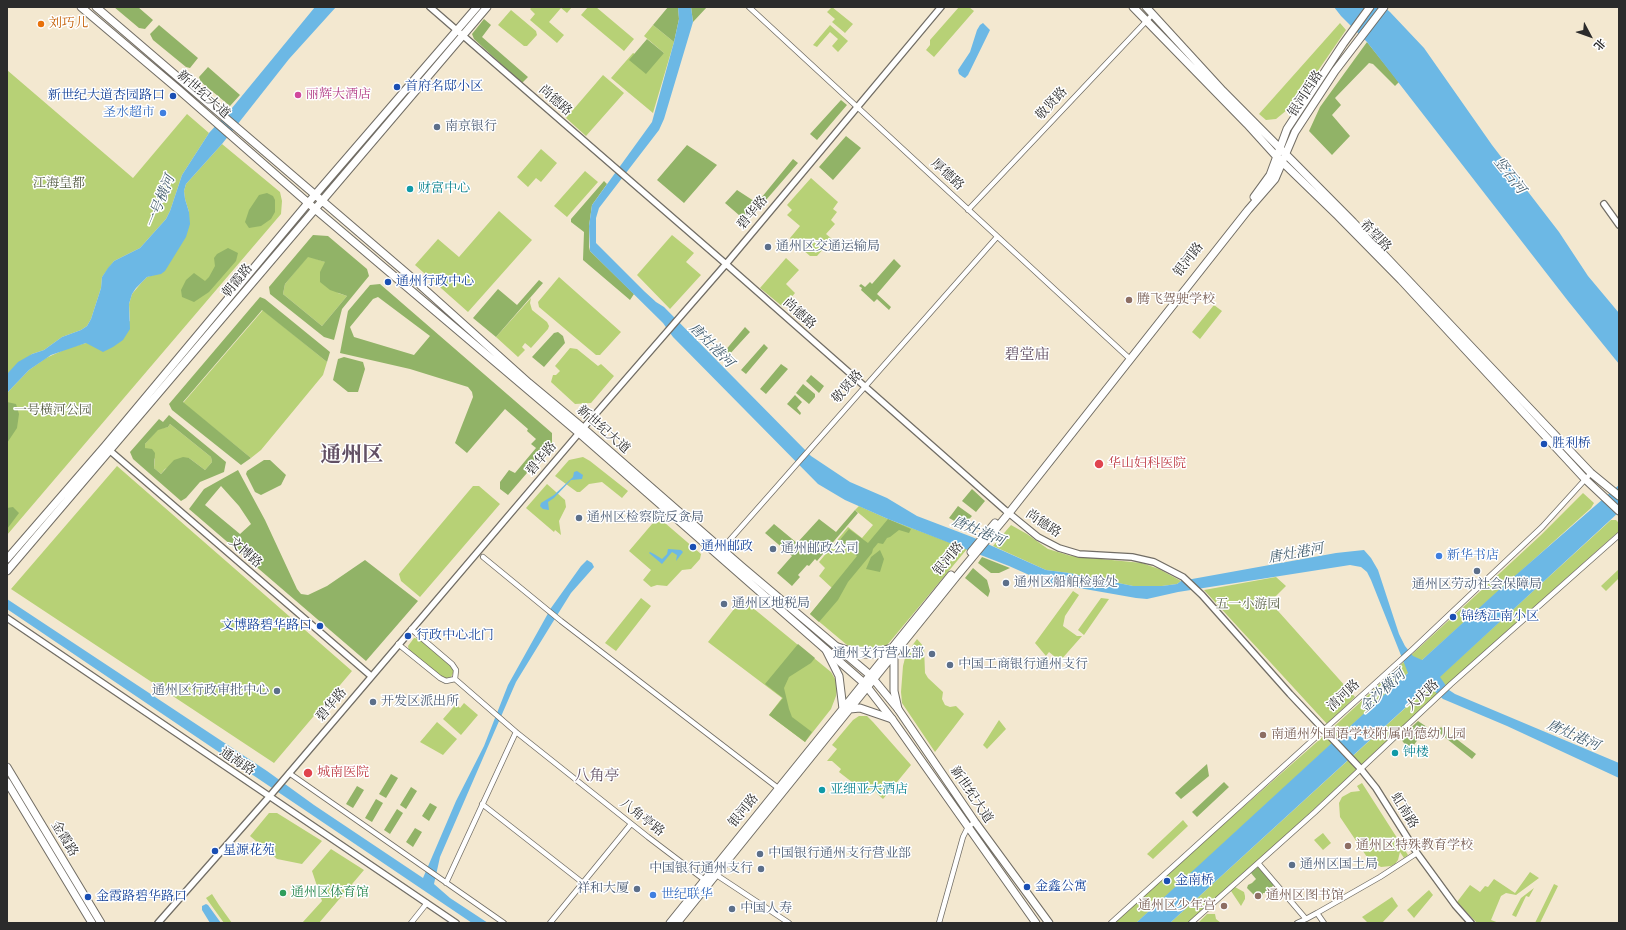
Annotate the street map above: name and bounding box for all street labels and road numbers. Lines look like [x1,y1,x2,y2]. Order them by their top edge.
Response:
street label: 新世纪大道 [173,68,233,122]
street label: 银河西路 [1285,68,1327,120]
street label: 尚德路 [535,82,575,120]
street label: 敬贤路 [1033,84,1071,124]
street label: 厚德路 [927,156,967,194]
street label: 碧华路 [734,193,772,233]
street label: 希望路 [1356,217,1394,255]
street label: 银河路 [1171,240,1207,280]
street label: 朝霞路 [219,261,257,301]
street label: 尚德路 [779,295,819,333]
street label: 敬贤路 [829,367,867,407]
street label: 新世纪大道 [573,403,633,457]
street label: 碧华路 [523,439,561,479]
street label: 尚德路 [1022,507,1064,541]
street label: 文博路 [225,534,265,572]
street label: 银河路 [930,539,968,579]
street label: 清河路 [1324,677,1364,715]
street label: 大庆路 [1403,677,1443,715]
street label: 碧华路 [313,685,351,725]
street label: 通海路 [216,745,258,779]
street label: 新世纪大道 [946,764,996,826]
street label: 虹南路 [1387,790,1421,832]
street label: 银河路 [726,791,762,831]
street label: 八角亭路 [617,796,667,840]
street label: 金霞路 [47,818,81,860]

